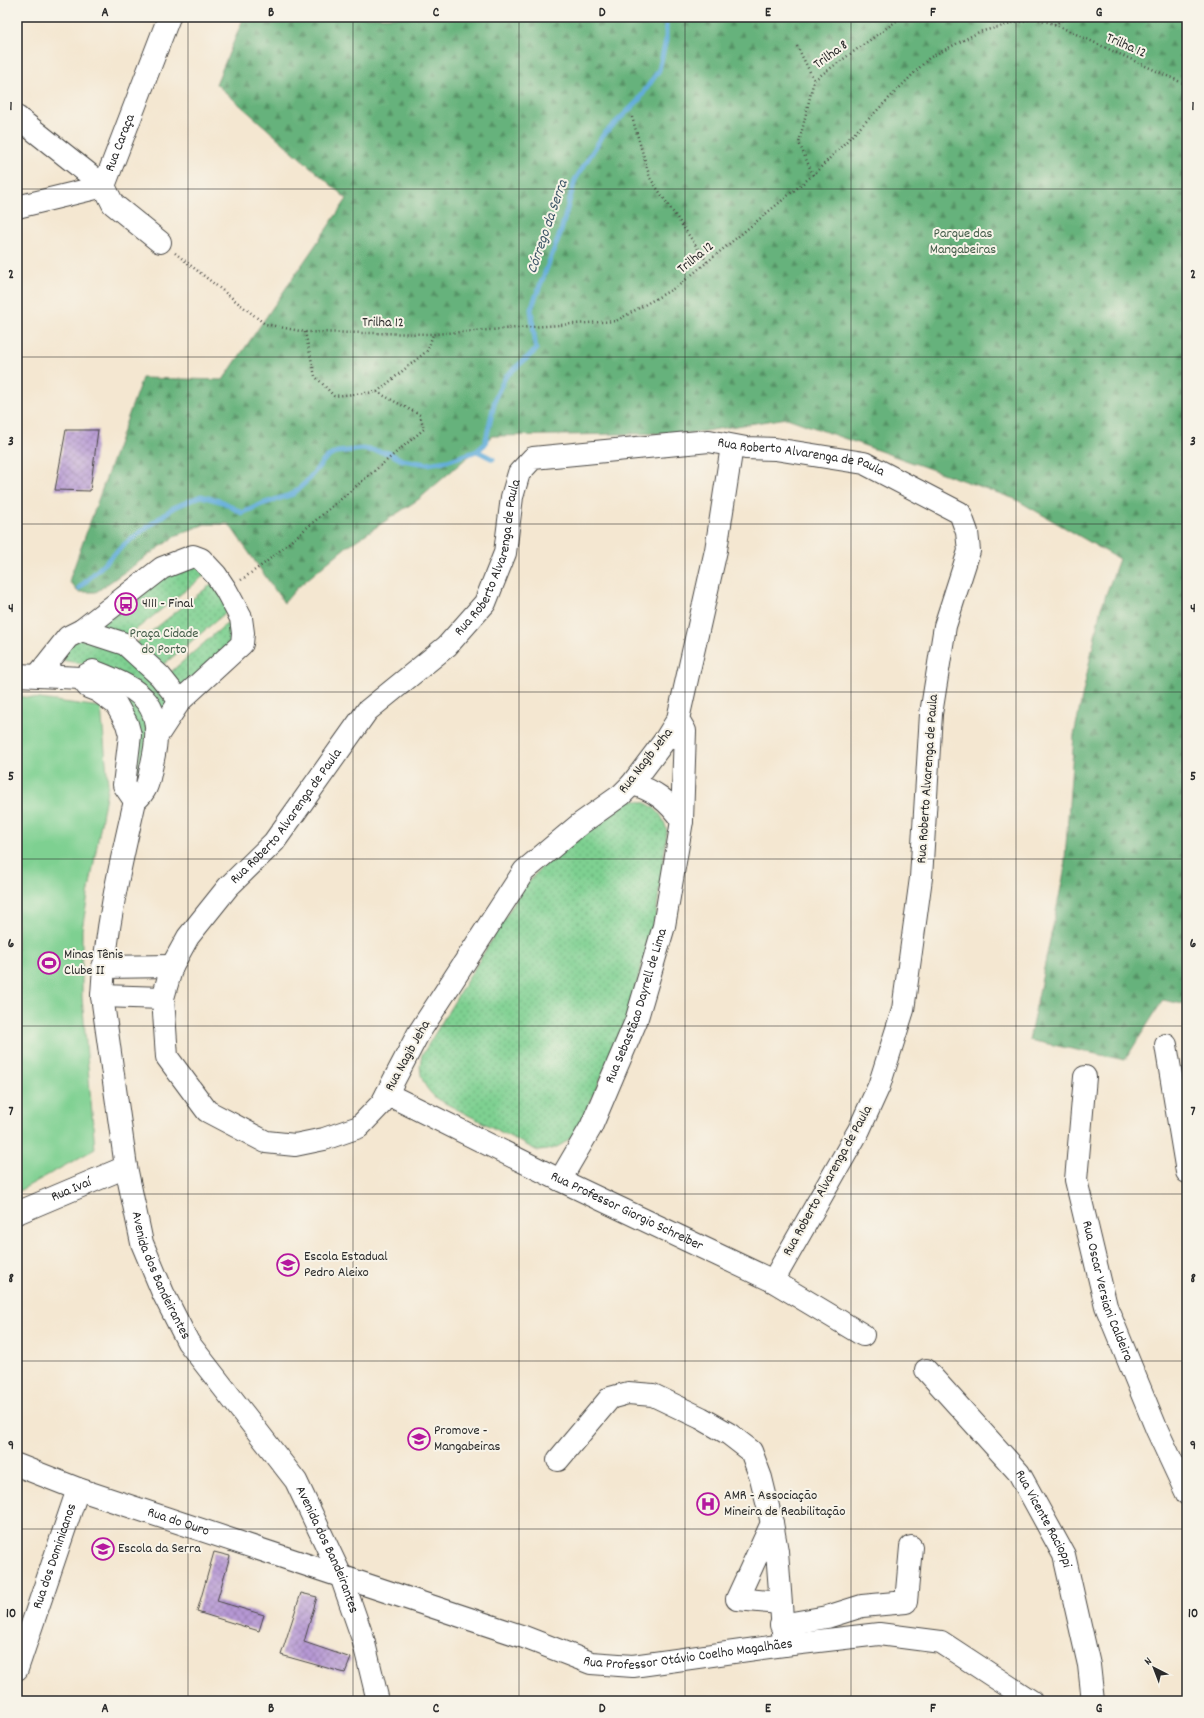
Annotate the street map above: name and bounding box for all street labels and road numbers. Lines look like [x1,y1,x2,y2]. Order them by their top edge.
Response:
street label: Trilha 12 [1103,28,1149,64]
street label: Trilha 8 [810,35,853,74]
street label: Rua Caraça [100,111,141,175]
street label: Trilha 12 [673,237,719,279]
street label: Trilha 12 [362,313,404,333]
street label: Rua Roberto Alvarenga de Paula [716,433,888,482]
street label: Rua Roberto Alvarenga de Paula [450,477,527,641]
street label: Rua Roberto Alvarenga de Paula [912,693,944,864]
street label: Rua Nagib Jeha [614,724,678,798]
street label: Rua Roberto Alvarenga de Paula [226,744,347,889]
street label: Rua Sebastãao Dayrell de Lima [601,926,673,1087]
street label: Rua Nagib Jeha [380,1017,436,1095]
street label: Rua Roberto Alvarenga de Paula [778,1102,878,1260]
street label: Rua Professor Giorgio Schreiber [547,1167,707,1257]
street label: Rua Ivaí [48,1172,96,1207]
street label: Avenida dos Bandeirantes [126,1210,195,1343]
street label: Rua Oscar Versiani Caldeira [1076,1219,1138,1365]
street label: Rua Vicente Racioppi [1009,1467,1077,1570]
street label: Avenida dos Bandeirantes [290,1483,363,1616]
street label: Rua dos Dominicanos [28,1501,82,1612]
street label: Rua do Ouro [144,1503,212,1542]
street label: Rua Professor Otávio Coelho Magalhães [580,1634,794,1676]

